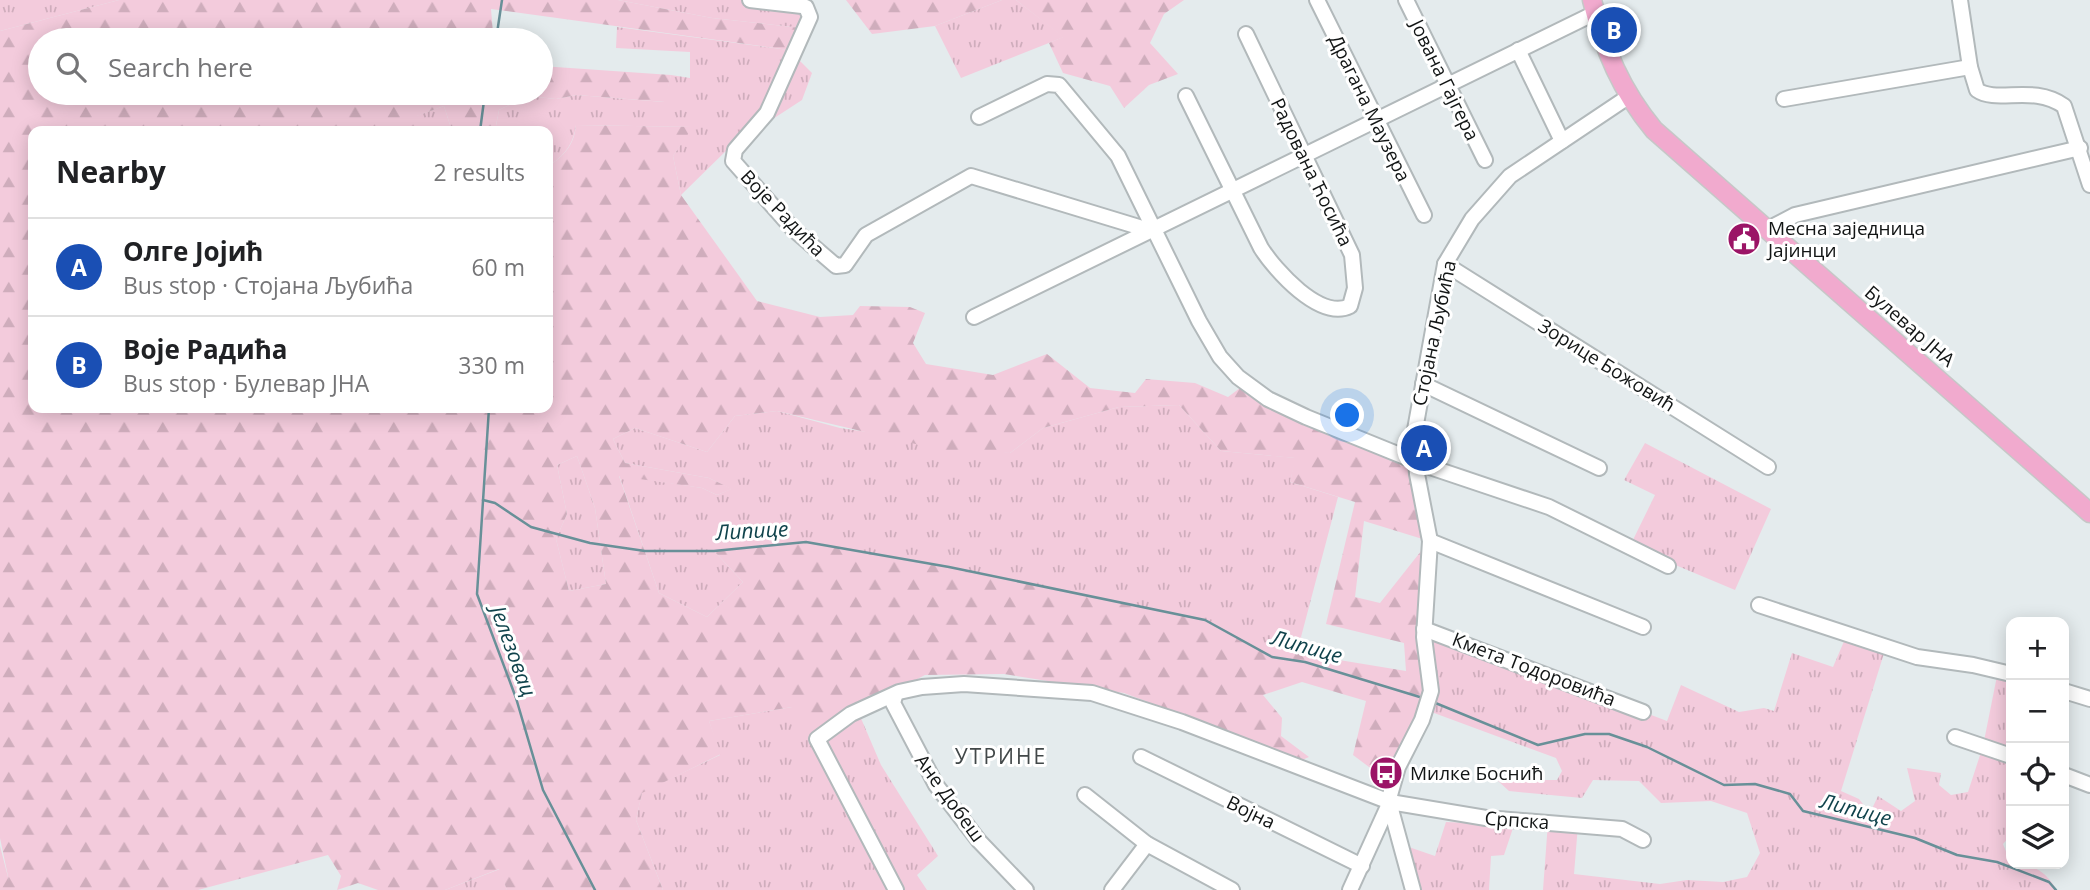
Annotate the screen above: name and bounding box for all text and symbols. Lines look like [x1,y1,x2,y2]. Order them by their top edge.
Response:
pin: B [1591,4,1637,56]
street label: Јована Гајгера [1404,13,1486,145]
search box [28,28,553,105]
street label: Драгана Маузера [1323,30,1417,186]
icon: search [52,48,90,86]
text: Search here [108,49,253,85]
street label: Радована Ћосића [1265,93,1359,251]
text: Nearby [56,151,166,192]
text: 2 results [434,156,525,188]
street label: Воје Радића [735,164,831,262]
place label: Месна заједница Јајинци [1766,215,1925,263]
public building icon: Месна заједница Јајинци [1725,220,1763,258]
text: Олге Јојић [123,233,263,269]
text: A [71,251,87,283]
text: 60 m [471,251,525,283]
street label: Стојана Љубића [1406,258,1462,408]
text: Bus stop · Стојана Љубића [123,269,413,301]
street label: Булевар ЈНА [1859,280,1961,372]
street label: Зорице Божовић [1534,312,1680,418]
text: Воје Радића [123,331,287,367]
text: B [71,349,87,381]
text: 330 m [458,349,525,381]
text: Bus stop · Булевар ЈНА [123,367,369,399]
your location [1330,398,1364,432]
pin: A [1401,422,1447,474]
water label: Липице [714,514,789,546]
water label: Јелезовац [483,598,543,700]
map controls [2006,617,2069,869]
button: + [2006,617,2069,680]
water label: Липице [1267,622,1346,669]
street label: Кмета Тодоровића [1449,626,1619,712]
button: − [2006,680,2069,743]
district label: УТРИНЕ [955,742,1047,770]
button: locate [2006,743,2069,806]
street label: Ане Добеш [909,749,991,847]
bus stop icon: Милке Боснић [1367,754,1405,792]
place label: Милке Боснић [1410,760,1543,786]
water label: Липице [1816,786,1895,832]
street label: Војна [1222,789,1280,835]
street label: Српска [1484,805,1550,835]
button: layers [2006,806,2069,869]

